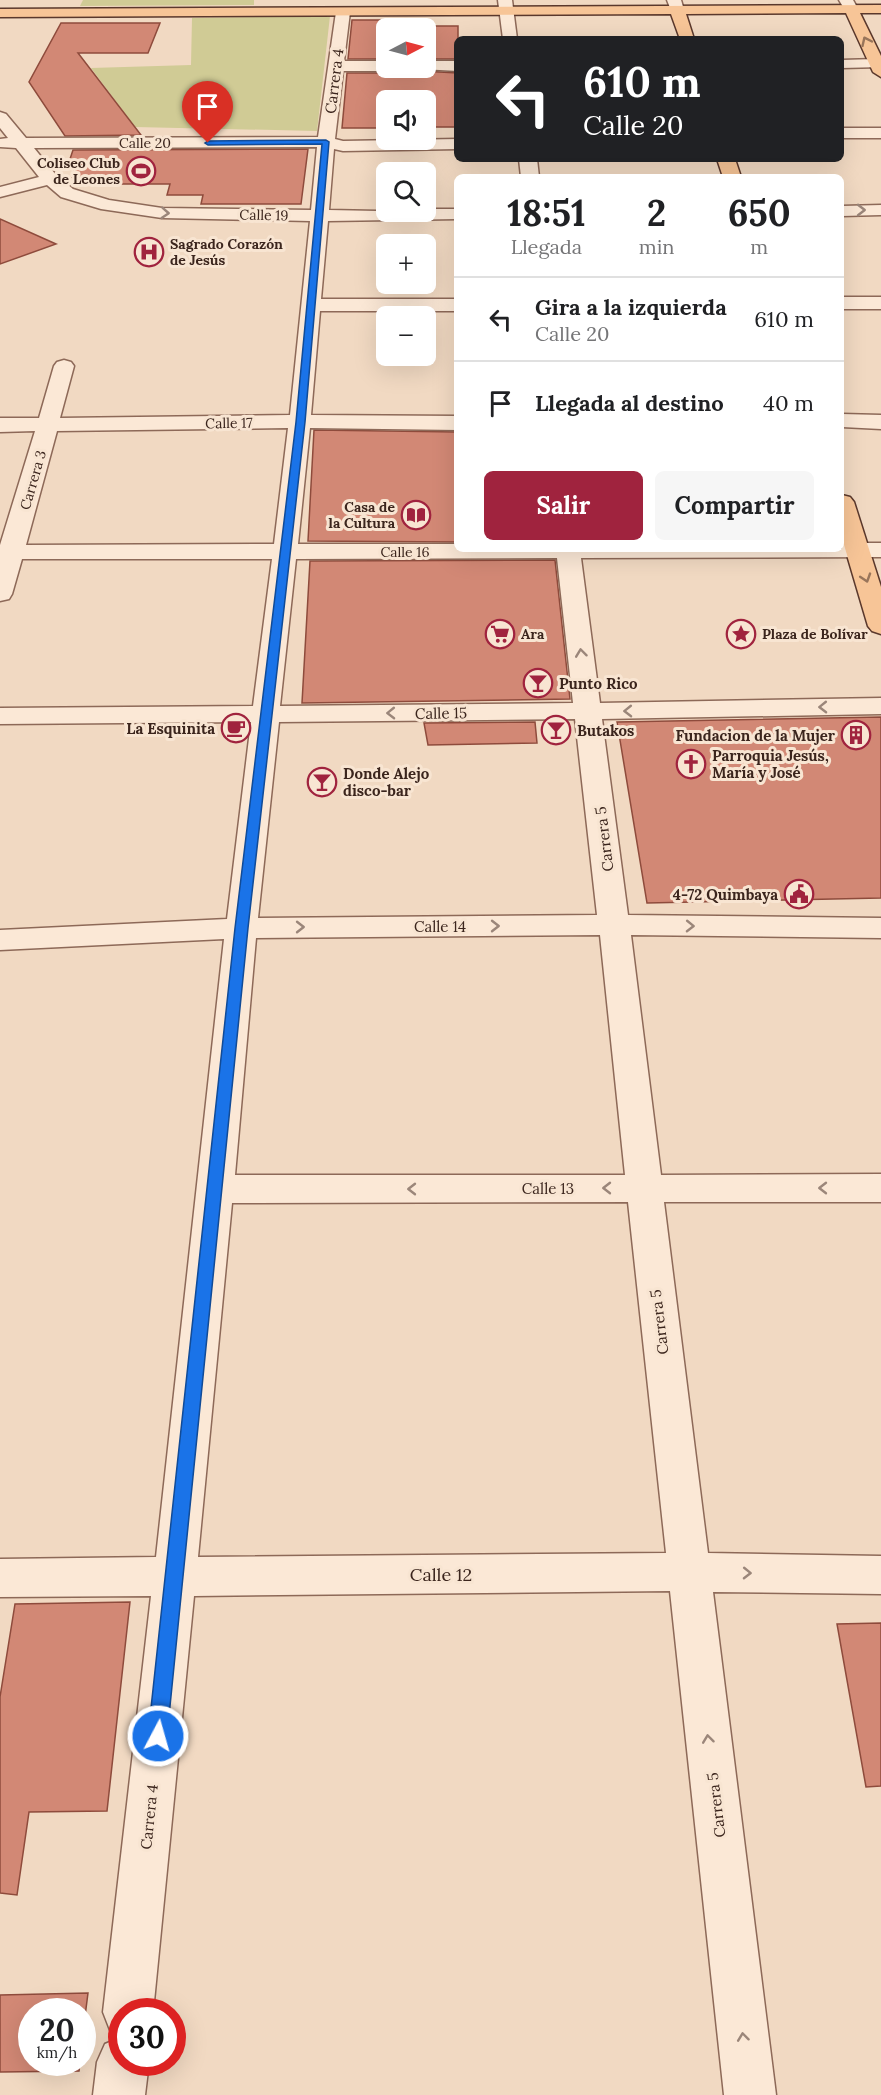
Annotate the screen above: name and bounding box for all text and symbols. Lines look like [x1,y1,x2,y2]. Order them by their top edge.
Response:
north arrow [376,18,436,78]
map controls [376,18,436,366]
one-way arrow [861,36,873,47]
street label: Carrera 4 [321,47,347,115]
text: 610 m [583,55,701,109]
icon: left [484,60,562,138]
pin [182,81,233,143]
icon: arrive [191,90,224,123]
button: sound [376,90,436,150]
text: Calle 20 [583,108,684,142]
street label: Calle 20 [119,134,171,152]
place label: Coliseo Club de Leones [37,154,120,188]
sports icon: Coliseo Club de Leones [125,155,157,187]
button: search [376,162,436,222]
text: 18:51 [507,190,586,236]
text: 2 [647,190,666,236]
text: 650 [728,190,791,236]
one-way arrow [857,204,866,216]
one-way arrow [160,206,169,219]
street label: Calle 19 [239,206,289,224]
button: + [376,234,436,294]
text: Llegada [511,234,582,259]
text: min [639,234,674,259]
text: m [750,234,768,259]
place label: Sagrado Corazón de Jesús [170,235,283,269]
hospital icon: Sagrado Corazón de Jesús [133,236,165,268]
text: Gira a la izquierda [535,293,727,321]
icon: left [484,303,517,336]
text: 610 m [754,305,814,333]
button: − [376,306,436,366]
text: Calle 20 [535,321,609,346]
icon: arrive [484,387,517,420]
text: Llegada al destino [535,389,724,417]
text: 40 m [763,389,814,417]
street label: Calle 17 [205,414,253,432]
street label: Carrera 3 [16,448,50,512]
button: Salir [484,471,643,540]
button: Compartir [655,471,814,540]
place label: Casa de la Cultura [329,498,396,532]
library icon: Casa de la Cultura [400,499,432,531]
street label: Calle 16 [380,543,430,561]
one-way arrow [858,572,871,583]
supermarket icon: Ara [484,618,516,650]
place icon: Plaza de Bolívar [725,618,757,650]
place label: Ara [521,625,545,643]
place label: Plaza de Bolívar [762,625,868,643]
one-way arrow [575,649,588,658]
bar icon: Punto Rico [522,667,554,699]
place label: Punto Rico [559,674,638,693]
one-way arrow [818,701,827,713]
street label: Calle 15 [415,703,467,723]
one-way arrow [623,705,632,717]
one-way arrow [386,707,395,719]
cafe icon: La Esquinita [220,712,252,744]
bar icon: Butakos [540,714,572,746]
place label: La Esquinita [126,719,215,738]
building icon: Fundacion de la Mujer [840,719,872,751]
place label: Butakos [577,721,634,740]
place label: Fundacion de la Mujer [676,726,836,745]
place label: Parroquia Jesús, María y José [712,746,829,782]
church icon: Parroquia Jesús, María y José [675,748,707,780]
place label: Donde Alejo disco-bar [343,764,430,800]
bar icon: Donde Alejo disco-bar [306,766,338,798]
street label: Carrera 5 [591,805,617,873]
public building icon: 4-72 Quimbaya [783,878,815,910]
place label: 4-72 Quimbaya [673,885,778,904]
street label: Calle 14 [414,917,466,936]
one-way arrow [490,920,499,932]
one-way arrow [685,920,694,932]
one-way arrow [295,921,304,933]
street label: Calle 13 [522,1179,574,1198]
one-way arrow [602,1182,611,1194]
one-way arrow [818,1182,827,1194]
one-way arrow [407,1183,416,1195]
street label: Carrera 5 [646,1288,672,1356]
street label: Calle 12 [410,1563,472,1586]
one-way arrow [743,1567,752,1579]
position arrow [126,1704,190,1768]
one-way arrow [703,1734,715,1744]
street label: Carrera 5 [703,1771,729,1839]
street label: Carrera 4 [136,1783,162,1851]
speed limit sign: 30 [108,1998,186,2076]
text: 20 [39,2011,75,2049]
one-way arrow [737,2032,750,2041]
text: km/h [37,2043,77,2062]

